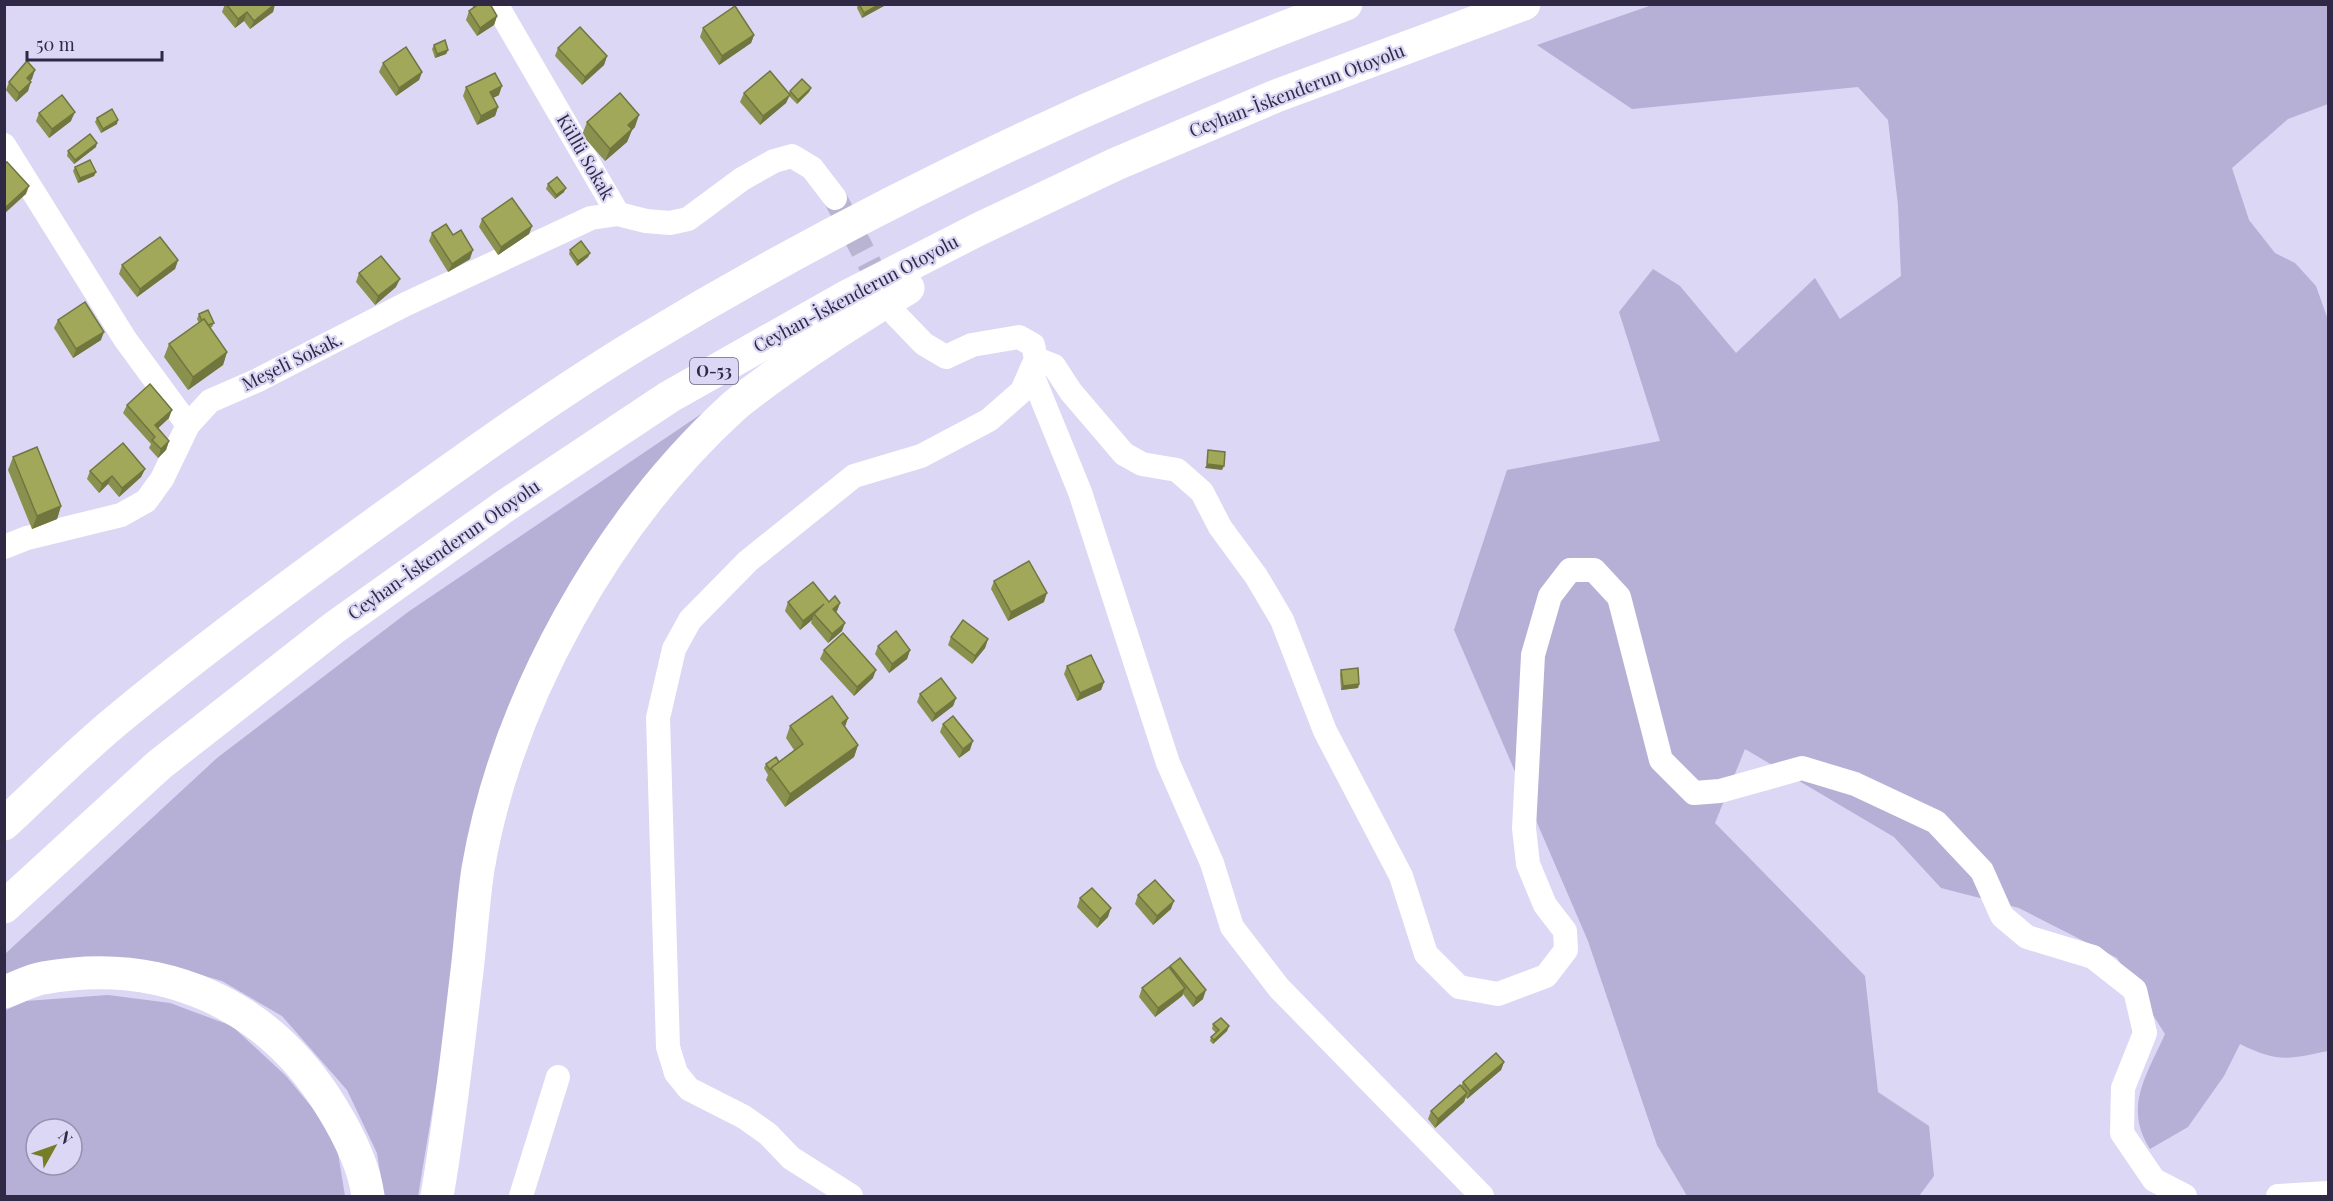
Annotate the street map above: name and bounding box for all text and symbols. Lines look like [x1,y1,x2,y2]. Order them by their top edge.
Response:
scale bar [27,24,162,62]
text: 50 m [36,32,75,56]
street label: Ceyhan-İskenderun Otoyolu [1185,38,1408,142]
street label: Küllü Sokak [552,109,620,204]
street label: Ceyhan-İskenderun Otoyolu [749,228,963,358]
street label: Meşeli Sokak. [237,326,346,396]
road number: O-53 [690,358,738,384]
street label: Ceyhan-İskenderun Otoyolu [343,473,545,625]
north arrow [24,1117,84,1177]
text: N [54,1126,78,1149]

